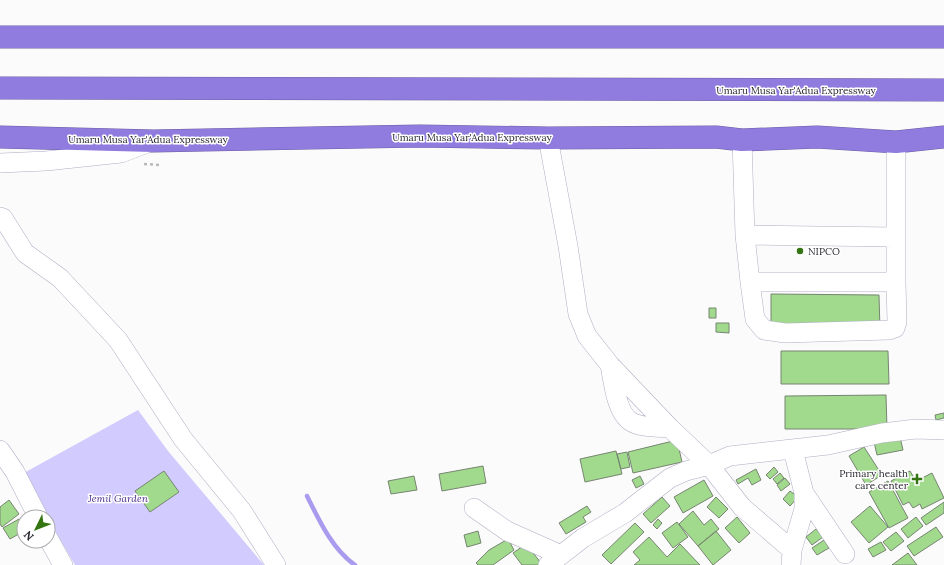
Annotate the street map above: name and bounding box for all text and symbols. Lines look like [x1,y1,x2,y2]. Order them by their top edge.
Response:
street label: Umaru Musa Yar'Adua Expressway [716,84,877,97]
street label: Umaru Musa Yar'Adua Expressway [392,131,553,144]
street label: Umaru Musa Yar'Adua Expressway [68,133,229,146]
place label: NIPCO [808,245,840,258]
marker: NIPCO [795,246,805,256]
place label: Primary health care center [839,467,909,492]
marker: Primary health care center [911,473,923,485]
park label: Jemil Garden [87,492,149,505]
north arrow [16,509,56,549]
text: N [20,528,37,544]

